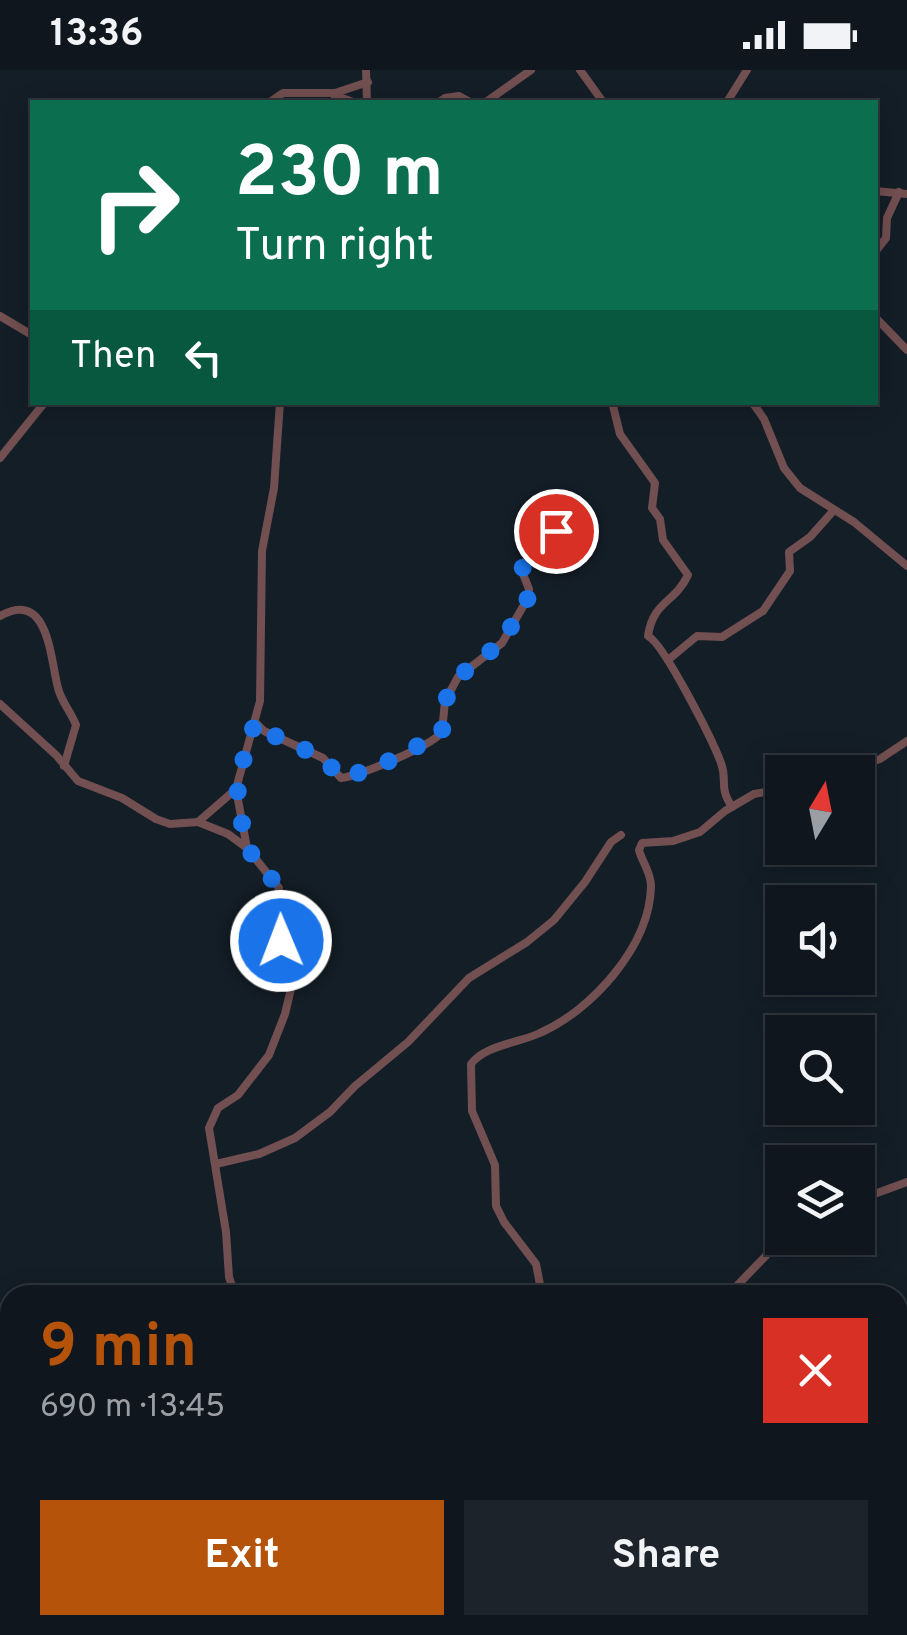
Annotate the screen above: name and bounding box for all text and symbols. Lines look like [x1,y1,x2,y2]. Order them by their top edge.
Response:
text: 13:36 [50,11,143,60]
text: 230 m [235,132,444,221]
icon: right [70,140,200,270]
text: Turn right [235,219,434,276]
icon: left [176,330,231,385]
text: Then [70,333,156,382]
pin [514,489,599,574]
icon: arrive [529,504,584,559]
north arrow [765,755,875,865]
map controls [765,755,875,1255]
button: sound [765,885,875,995]
position arrow [229,889,333,993]
button: search [765,1015,875,1125]
button: layers [765,1145,875,1255]
text: 9 min [40,1312,197,1388]
button: close [763,1318,868,1423]
text: 690 m · 13:45 [40,1388,225,1428]
button: Exit [40,1500,444,1615]
button: Share [464,1500,868,1615]

